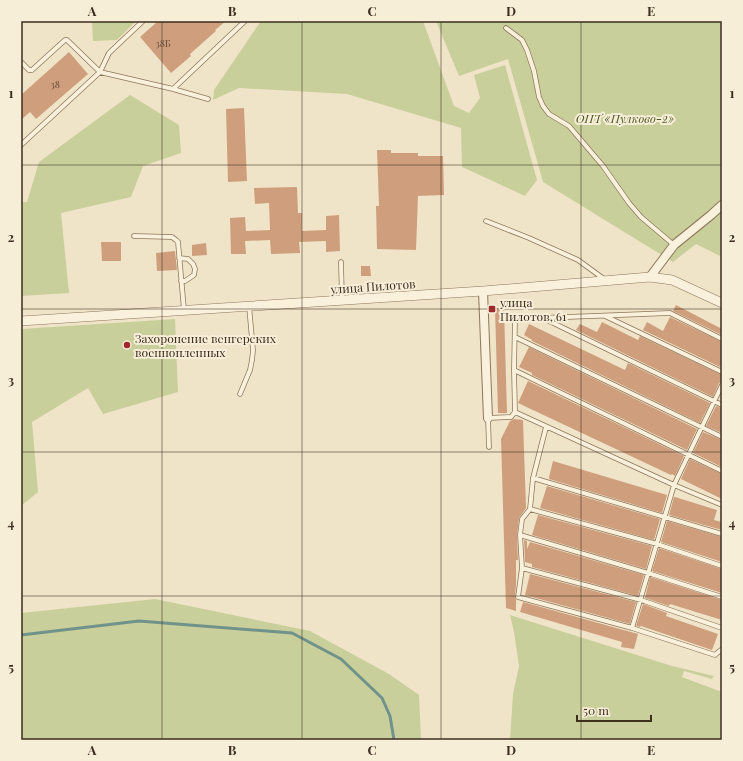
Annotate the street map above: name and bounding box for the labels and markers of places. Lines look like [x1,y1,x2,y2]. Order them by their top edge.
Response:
place label: улица Пилотов, 61 [499,294,567,324]
marker: улица Пилотов, 61 [487,304,497,314]
place label: Захоронение венгерских военнопленных [135,330,277,360]
marker: Захоронение венгерских военнопленных [122,340,132,350]

